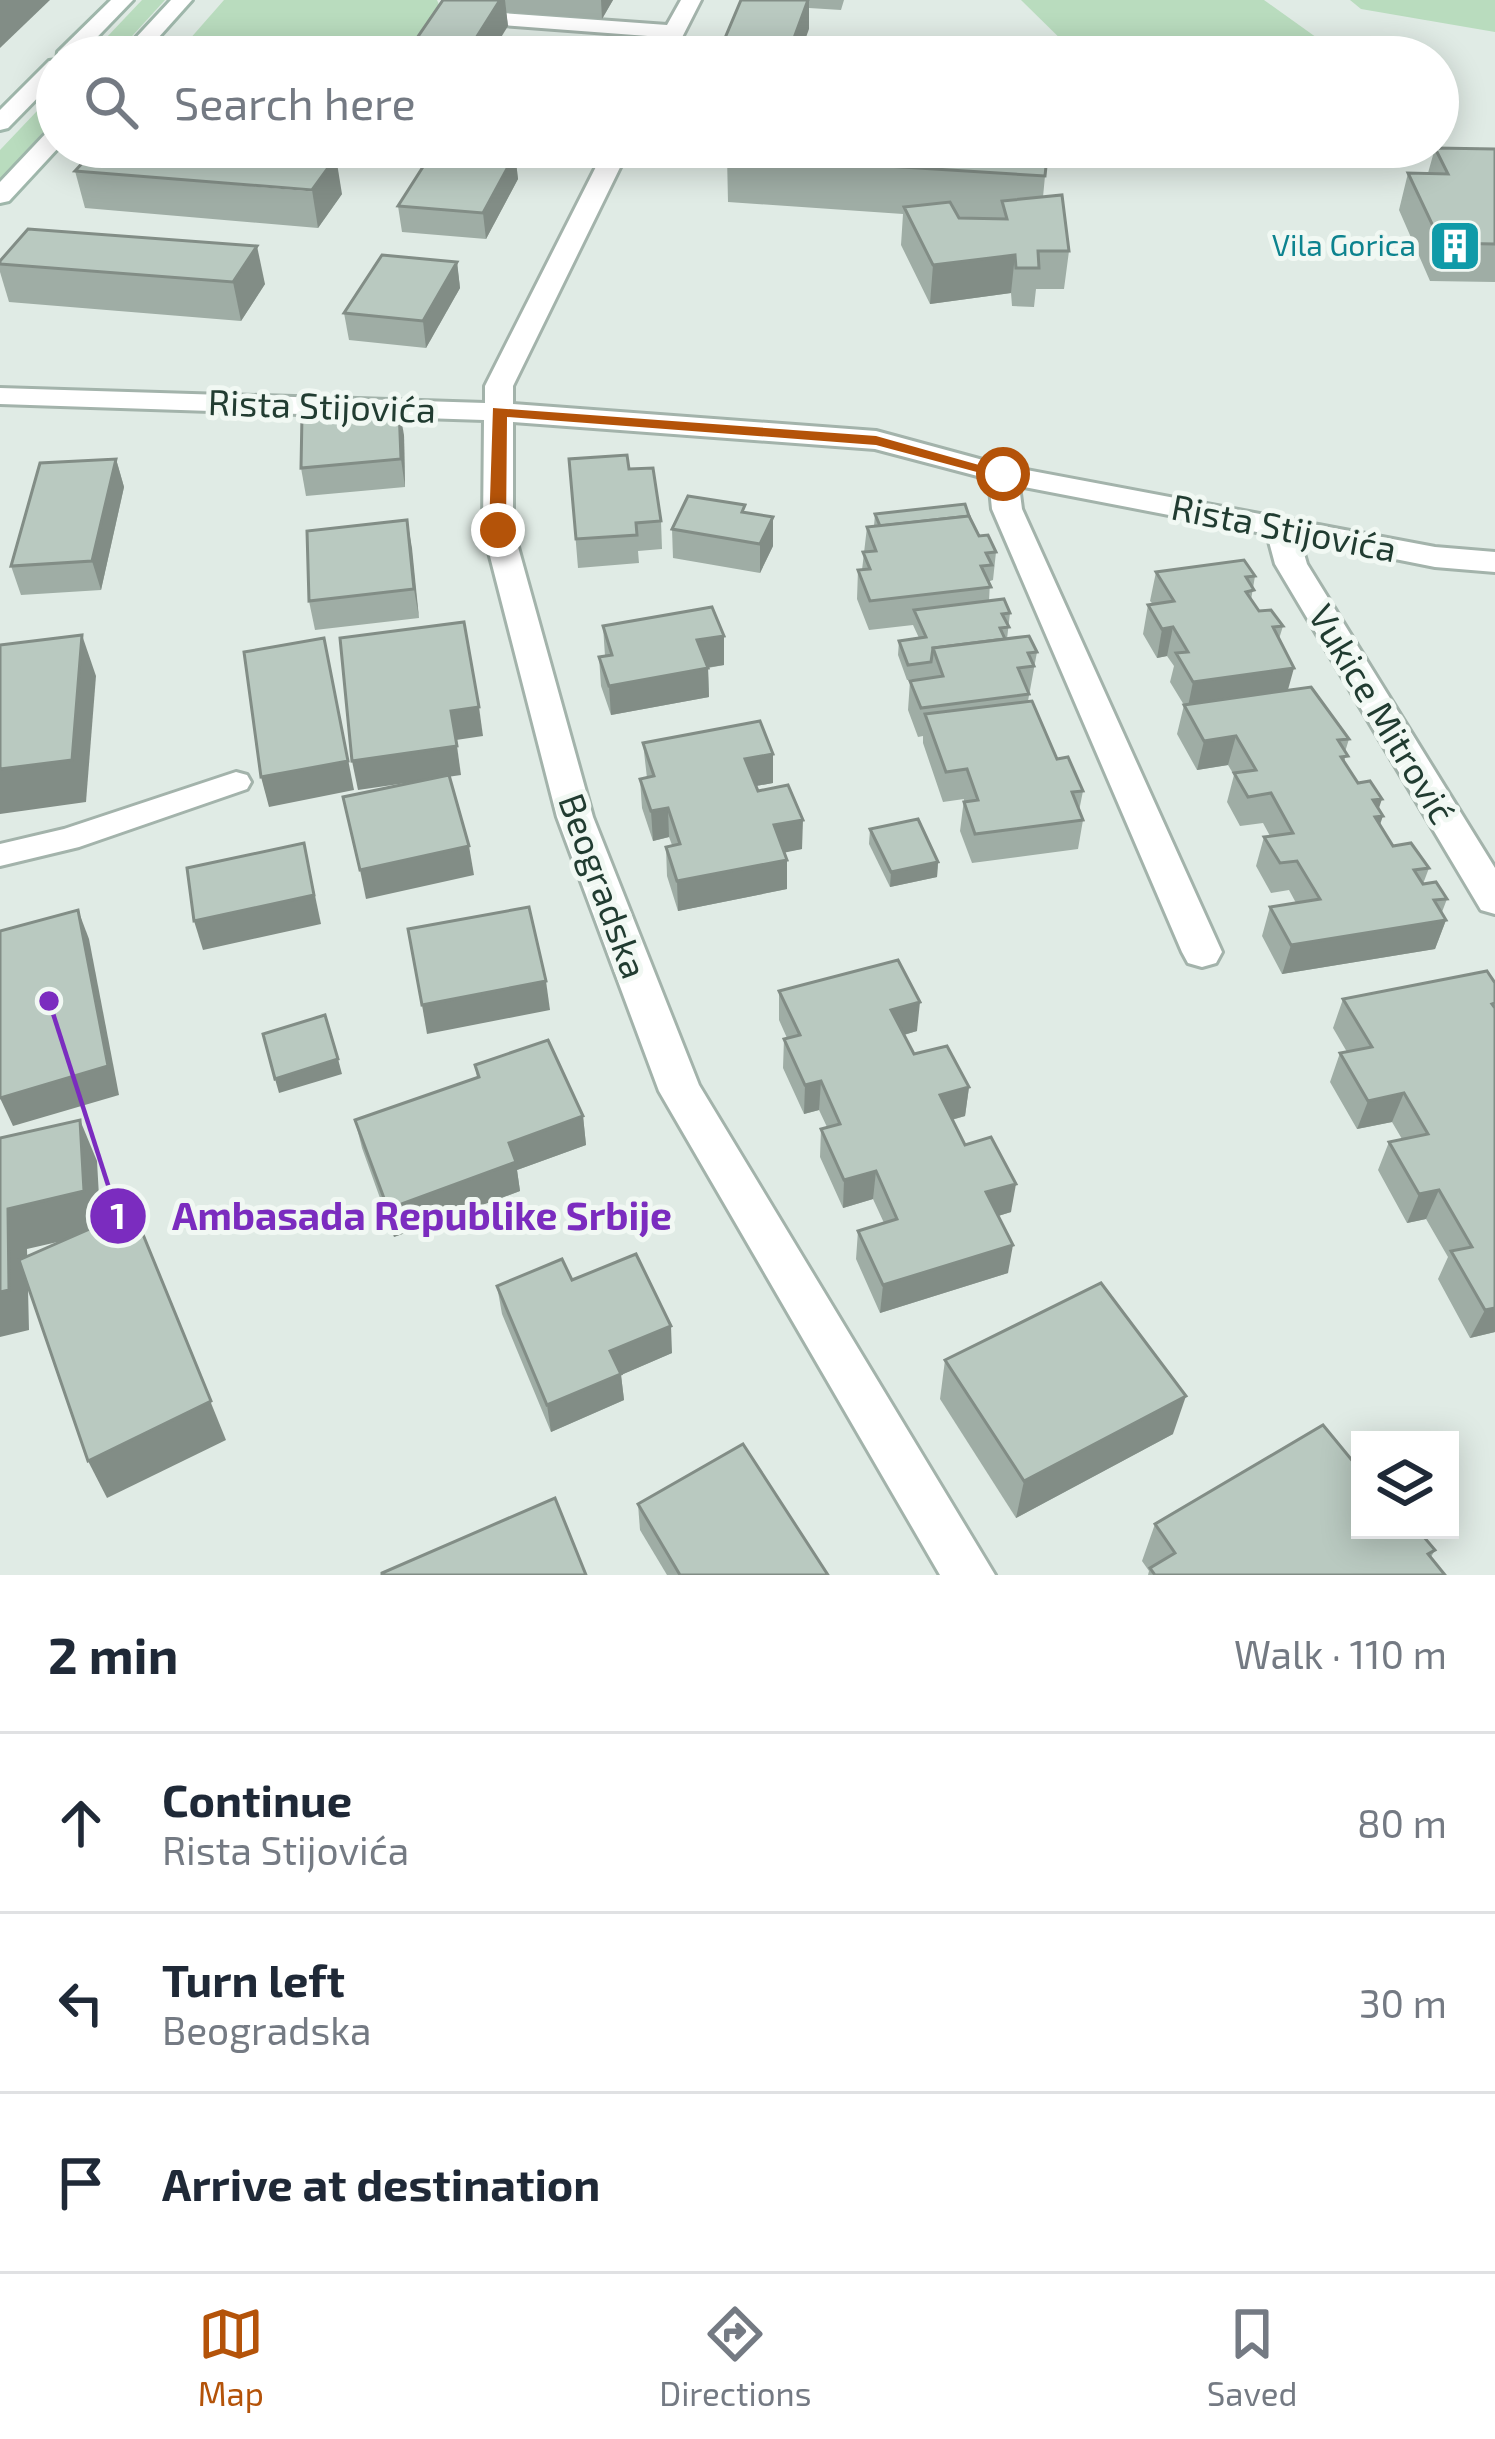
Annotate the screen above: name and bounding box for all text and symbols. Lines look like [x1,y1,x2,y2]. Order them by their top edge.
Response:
search box [36,36,1459,168]
icon: search [78,69,144,135]
text: Search here [174,75,416,129]
building icon: Vila Gorica [1427,218,1483,274]
place label: Vila Gorica [1272,226,1416,262]
street label: Rista Stijovića [207,379,437,430]
route start [976,447,1030,501]
street label: Rista Stijovića [1168,484,1400,569]
route end [471,503,525,557]
street label: Vukice Mitrović [1301,596,1465,830]
street label: Beogradska [551,787,658,984]
callout: Ambasada Republike Srbije [88,1179,696,1254]
text: Ambasada Republike Srbije [172,1191,672,1238]
text: 1 [110,1193,126,1236]
map controls [1351,1431,1459,1539]
button: layers [1351,1431,1459,1539]
text: 2 min [48,1623,178,1684]
text: Walk · 110 m [1234,1630,1447,1677]
text: Continue [162,1772,352,1826]
icon: ahead [48,1790,114,1856]
text: 80 m [1357,1799,1447,1846]
text: Rista Stijovića [162,1826,409,1873]
text: Turn left [162,1952,345,2006]
icon: left [48,1970,114,2036]
text: 30 m [1359,1979,1447,2026]
text: Beogradska [162,2006,372,2053]
icon: arrive [48,2150,114,2216]
text: Arrive at destination [162,2156,600,2210]
tab: Map [198,2301,264,2413]
tab: Directions [659,2301,811,2413]
tab: Saved [1207,2301,1297,2413]

